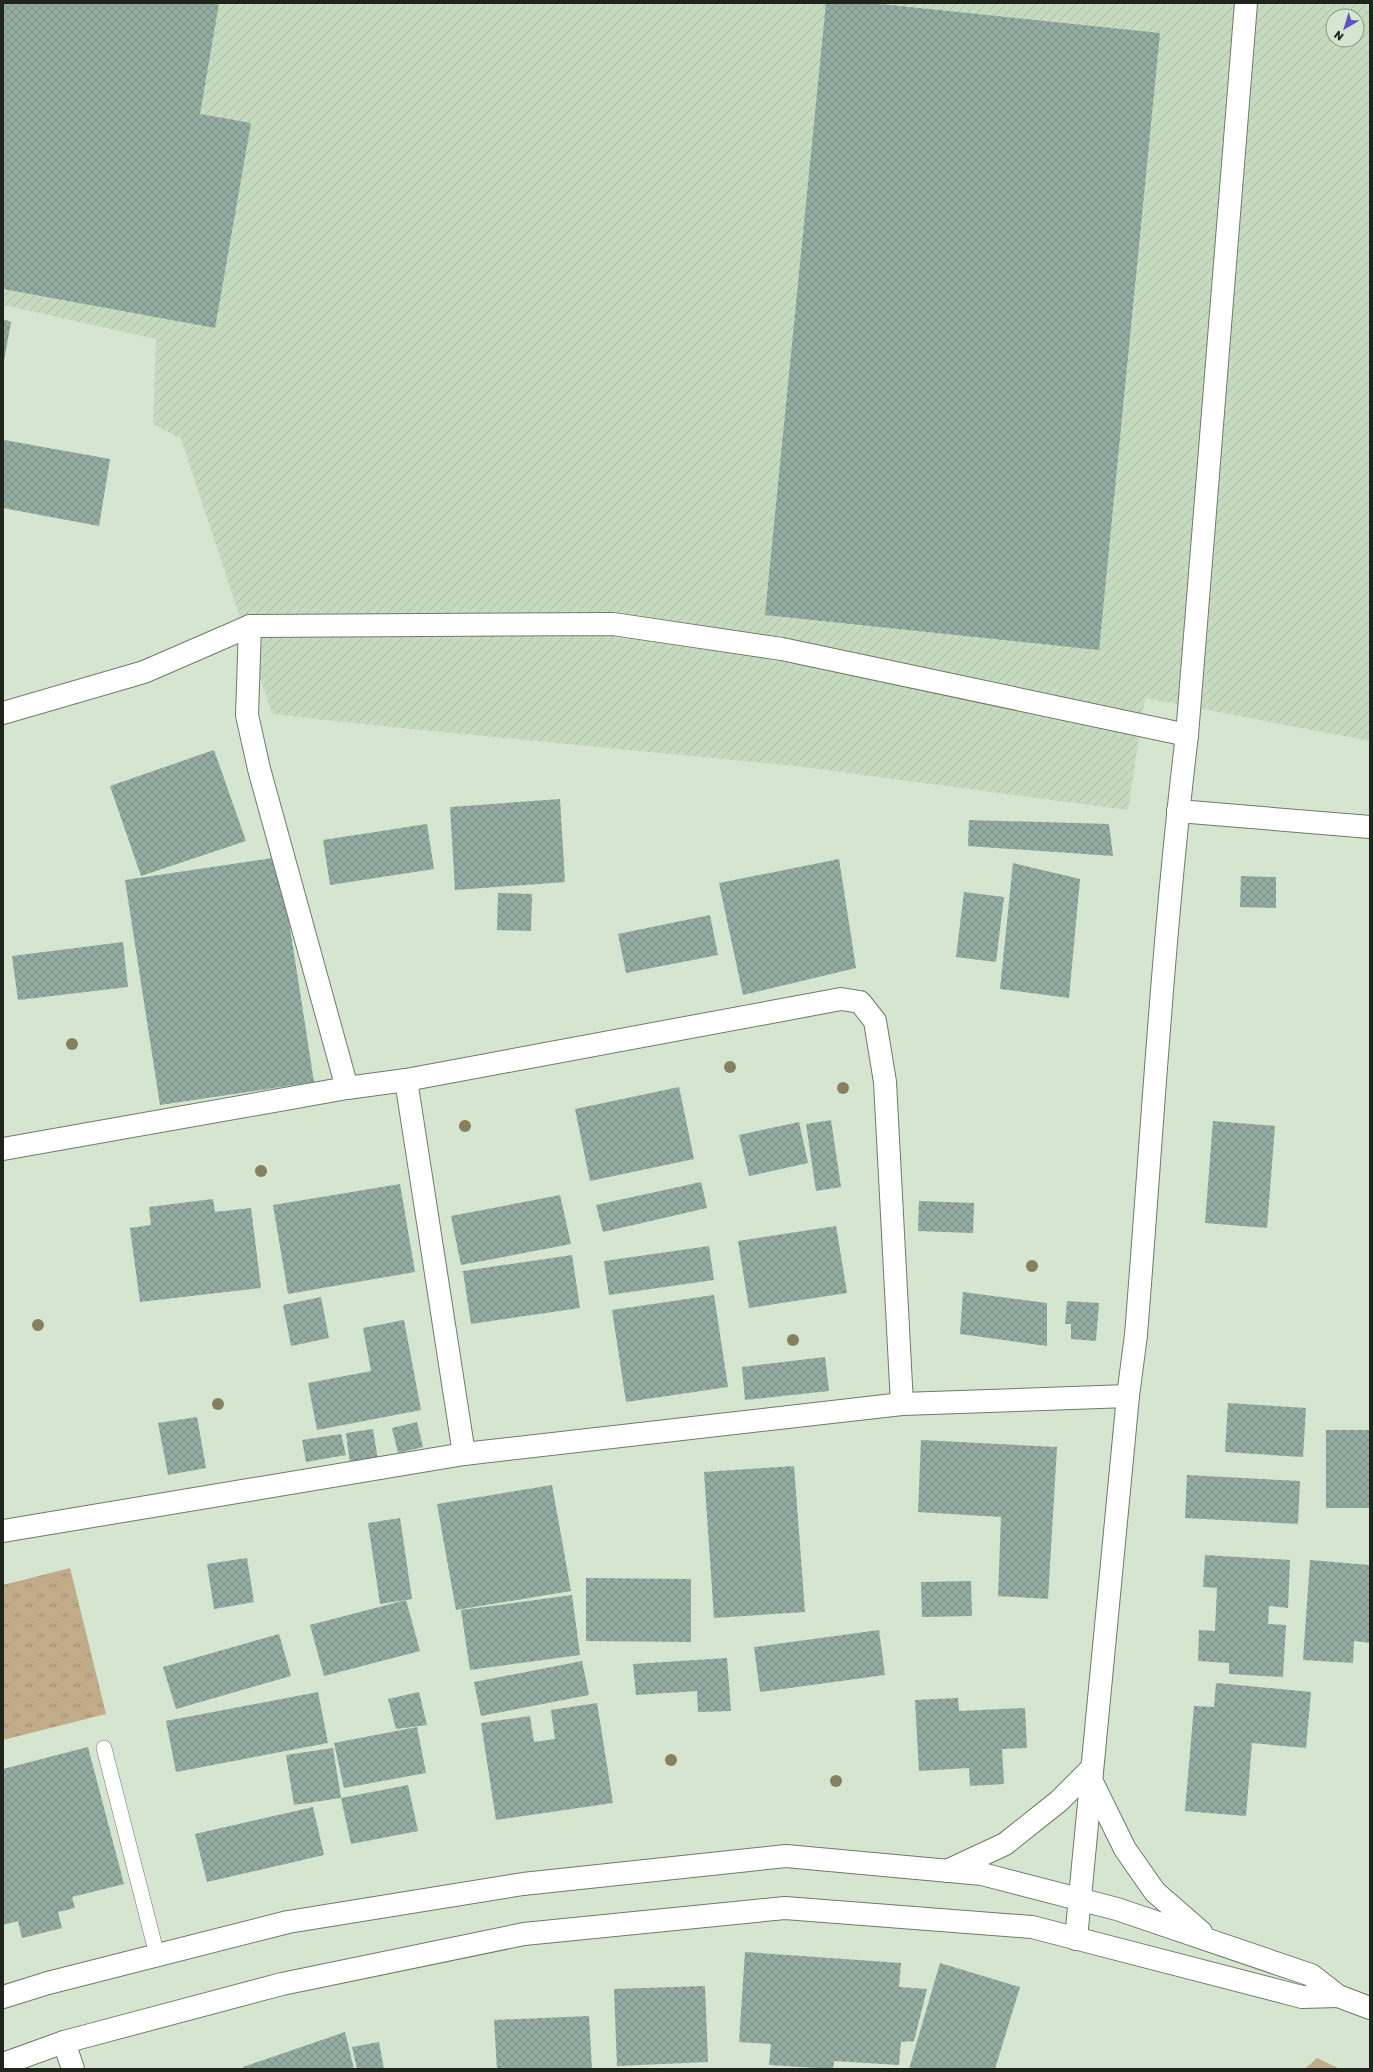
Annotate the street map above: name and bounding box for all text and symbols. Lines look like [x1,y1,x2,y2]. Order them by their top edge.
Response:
north arrow [1325,8,1365,48]
text: N [1331,29,1346,44]

